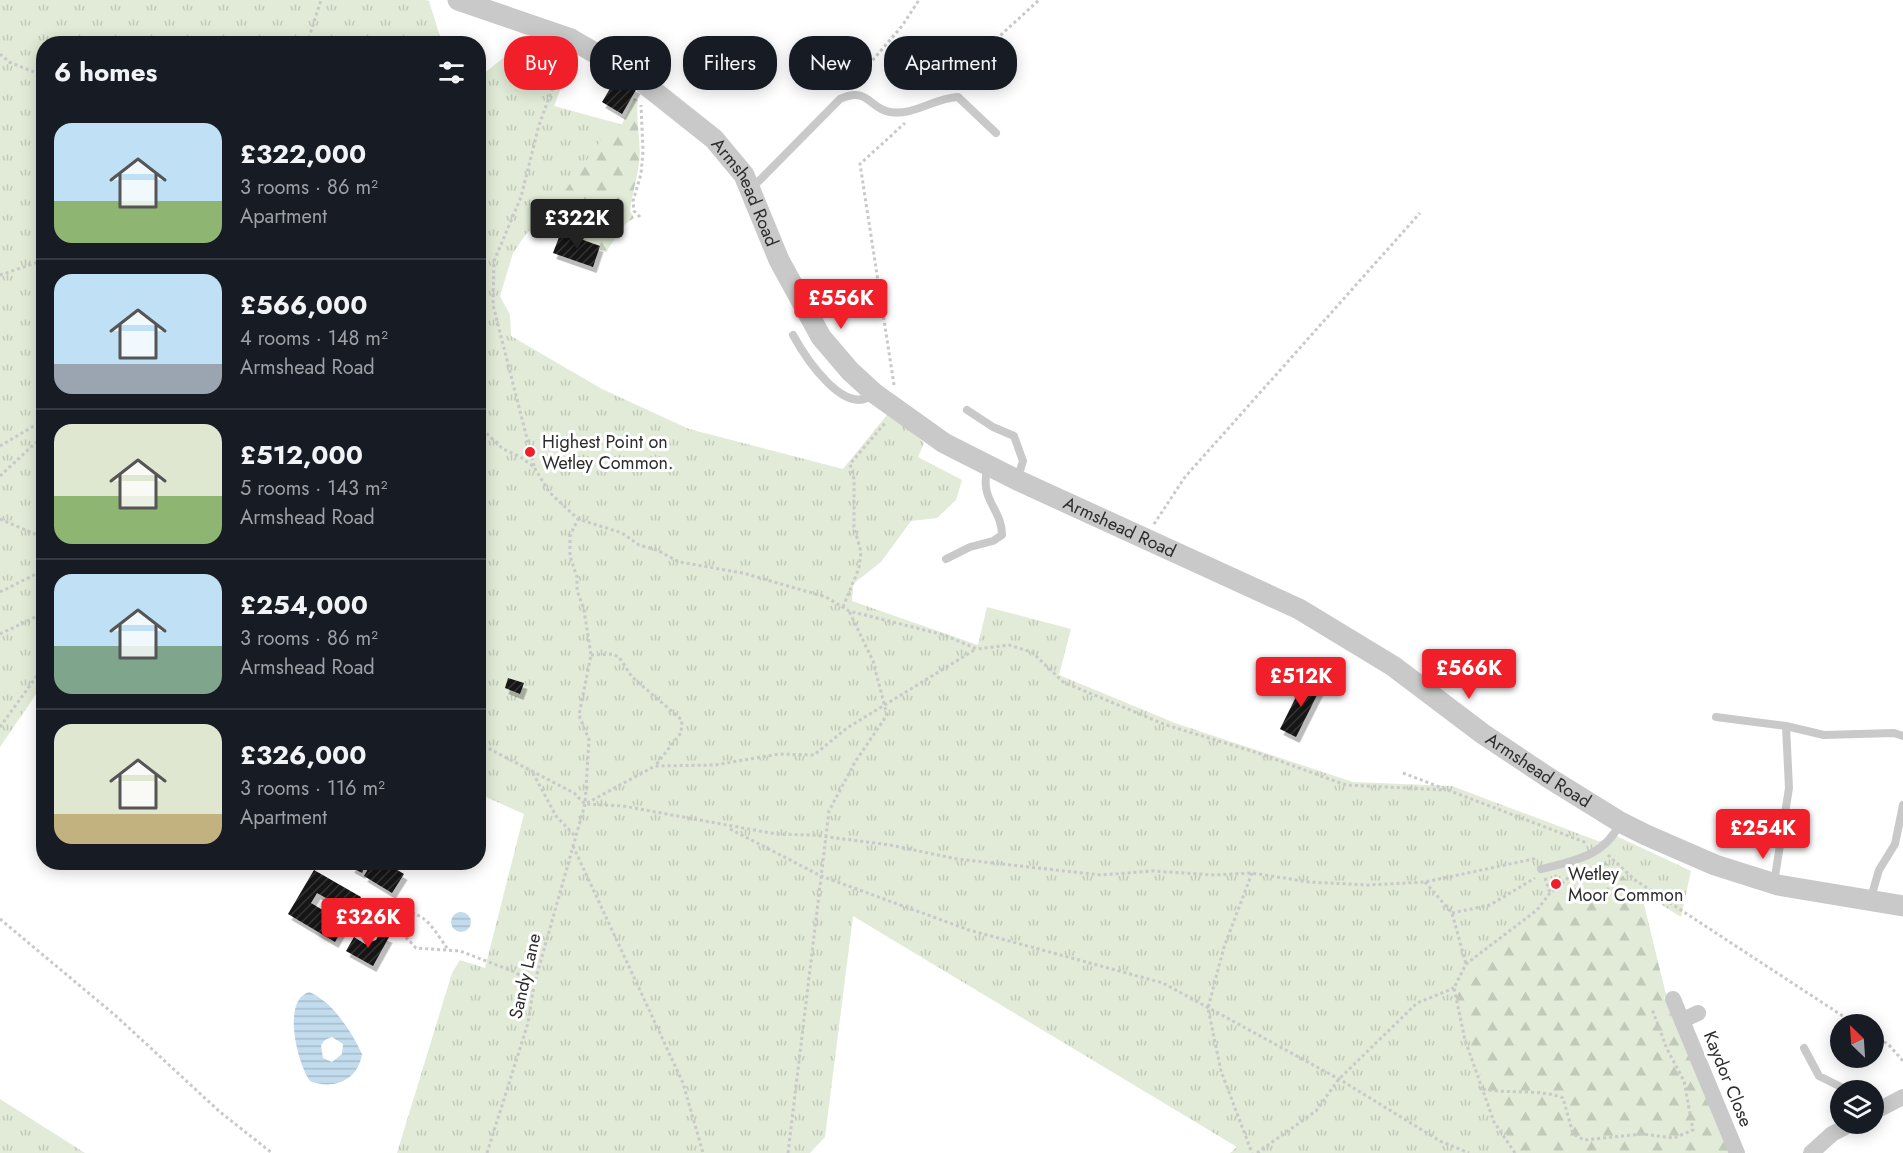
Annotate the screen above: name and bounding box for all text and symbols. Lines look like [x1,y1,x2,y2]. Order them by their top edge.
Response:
chip: Buy [504,36,578,90]
chip: Rent [590,36,671,90]
chip: Filters [683,36,777,90]
chip: New [789,36,872,90]
chip: Apartment [884,36,1017,90]
text: 6 homes [54,53,157,91]
icon: filters [435,56,468,89]
street label: Armshead Road [705,132,785,251]
text: £322,000 [240,135,366,173]
icon: home [102,147,174,219]
text: 3 rooms · 86 m² [240,173,378,202]
pin: £322K [535,199,619,250]
text: Apartment [240,202,327,231]
text: £322K [545,204,609,233]
pin: £556K [799,279,883,330]
text: £556K [808,284,874,313]
text: £566,000 [240,286,368,324]
icon: home [102,298,174,370]
text: 4 rooms · 148 m² [240,324,388,353]
text: Armshead Road [240,353,375,382]
place label: Highest Point on Wetley Common. [542,429,673,476]
text: £512,000 [240,436,363,474]
marker: Highest Point on Wetley Common. [523,445,537,459]
icon: home [102,448,174,520]
text: 5 rooms · 143 m² [240,474,387,503]
street label: Armshead Road [1059,490,1180,564]
text: Armshead Road [240,503,375,532]
text: £254,000 [240,586,368,624]
icon: home [102,598,174,670]
text: 3 rooms · 86 m² [240,624,378,653]
pin: £566K [1427,649,1511,700]
text: Armshead Road [240,653,375,682]
text: £566K [1436,654,1502,683]
pin: £512K [1259,657,1343,708]
text: £512K [1270,662,1332,691]
street label: Armshead Road [1480,726,1596,814]
text: £326,000 [240,736,367,774]
icon: home [102,748,174,820]
text: 3 rooms · 116 m² [240,774,385,803]
text: Apartment [240,803,327,832]
pin: £254K [1721,809,1805,860]
text: £254K [1730,814,1796,843]
place label: Wetley Moor Common [1568,861,1683,908]
marker: Wetley Moor Common [1549,877,1563,891]
pin: £326K [326,898,410,949]
text: £326K [335,903,401,932]
street label: Sandy Lane [503,931,547,1021]
north arrow [1830,1014,1884,1068]
map controls [1830,1014,1884,1134]
street label: Kaydor Close [1697,1027,1759,1131]
button: layers [1830,1080,1884,1134]

